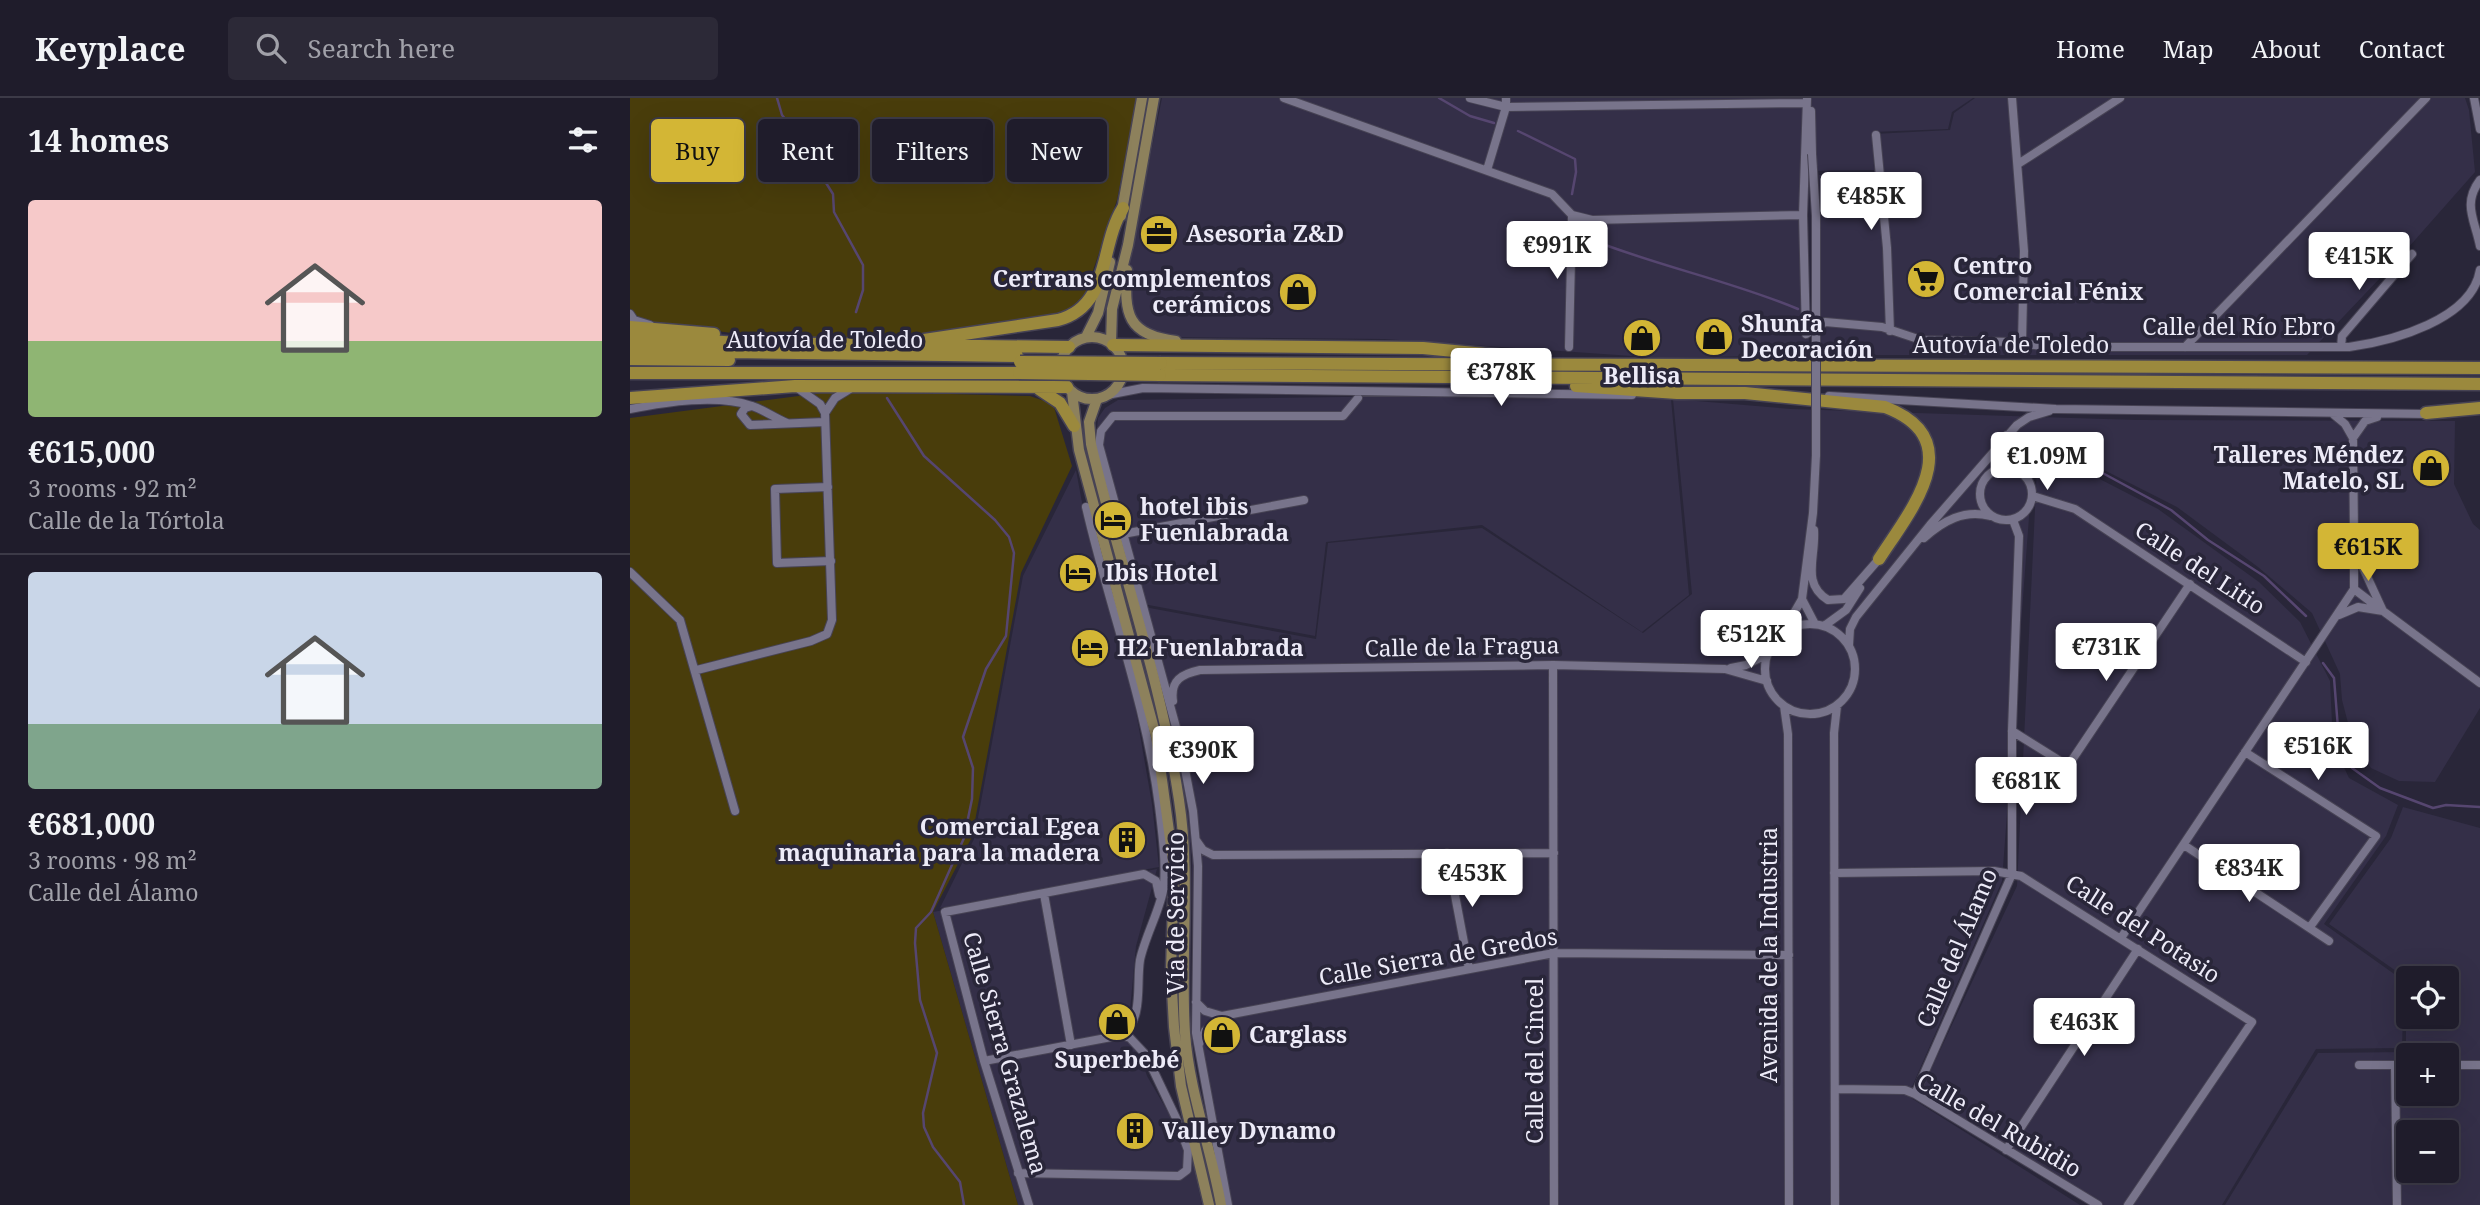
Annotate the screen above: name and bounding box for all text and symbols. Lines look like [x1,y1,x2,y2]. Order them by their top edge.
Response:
search box [228,17,718,80]
text: Keyplace [35,26,186,71]
icon: search [252,29,290,67]
text: Search here [308,30,455,66]
text: Home [2056,32,2125,65]
text: Map [2163,32,2214,65]
text: About [2252,32,2321,65]
text: Contact [2359,32,2445,65]
chip: Buy [651,119,744,182]
chip: Rent [758,119,858,182]
chip: Filters [872,119,993,182]
chip: New [1007,119,1107,182]
text: 14 homes [28,120,169,161]
icon: filters [564,121,602,159]
pin: €485K [1822,172,1920,232]
text: €485K [1837,179,1905,211]
office icon: Asesoria Z&D [1138,213,1180,255]
place label: Asesoria Z&D [1186,217,1344,249]
pin: €991K [1508,222,1606,281]
text: €991K [1523,228,1591,260]
pin: €415K [2310,232,2408,292]
text: €415K [2325,239,2393,271]
icon: home [252,245,378,371]
place label: Centro Comercial Fénix [1953,249,2143,307]
supermarket icon: Centro Comercial Fénix [1905,258,1947,300]
place label: Certrans complementos cerámicos [993,262,1271,320]
shop icon: Certrans complementos cerámicos [1277,271,1319,313]
place label: Shunfa Decoración [1741,307,1873,365]
street label: Calle del Río Ebro [2142,310,2336,342]
shop icon: Shunfa Decoración [1693,316,1735,358]
shop icon: Bellisa [1621,317,1663,359]
street label: Autovía de Toledo [727,323,923,355]
street label: Autovía de Toledo [1913,328,2109,360]
pin: €378K [1452,348,1550,408]
text: €378K [1467,355,1535,387]
place label: Bellisa [1603,359,1681,391]
text: €615,000 [28,431,155,472]
pin: €1.09M [1990,432,2104,492]
place label: Talleres Méndez Matelo, SL [2214,438,2404,496]
text: €1.09M [2007,439,2087,471]
shop icon: Talleres Méndez Matelo, SL [2410,447,2452,489]
text: 3 rooms · 92 m² [28,472,197,504]
place label: hotel ibis Fuenlabrada [1140,490,1289,548]
hotel icon: hotel ibis Fuenlabrada [1092,499,1134,541]
text: Calle de la Tórtola [28,504,225,536]
street label: Calle del Litio [2129,513,2272,621]
pin: €615K [2319,524,2417,583]
text: €615K [2334,530,2402,562]
hotel icon: Ibis Hotel [1057,552,1099,594]
place label: Ibis Hotel [1105,556,1218,588]
pin: €512K [1702,610,1800,670]
icon: home [252,617,378,743]
text: €512K [1717,617,1785,649]
pin: €731K [2057,624,2155,683]
hotel icon: H2 Fuenlabrada [1069,627,1111,669]
street label: Calle de la Fragua [1364,628,1560,664]
text: €731K [2072,630,2140,662]
place label: H2 Fuenlabrada [1117,631,1304,663]
pin: €516K [2269,722,2367,782]
pin: €390K [1154,726,1252,786]
text: €516K [2284,729,2352,761]
text: €390K [1169,733,1237,765]
pin: €681K [1977,758,2075,817]
text: €681K [1992,764,2060,796]
text: €681,000 [28,803,155,844]
place label: Comercial Egea maquinaria para la madera [778,810,1100,868]
building icon: Comercial Egea maquinaria para la madera [1106,819,1148,861]
street label: Avenida de la Industria [1752,827,1784,1083]
street label: Vía de Servicio [1159,832,1191,994]
text: 3 rooms · 98 m² [28,844,197,876]
pin: €834K [2200,844,2298,904]
pin: €453K [1423,850,1521,909]
text: €834K [2215,851,2283,883]
text: €453K [1438,856,1506,888]
street label: Calle del Álamo [1908,863,2004,1032]
street label: Calle del Potasio [2060,866,2227,990]
text: Calle del Álamo [28,876,198,908]
street label: Calle Sierra de Gredos [1316,919,1560,993]
street label: Calle Sierra Grazalema [956,928,1056,1178]
map controls [2396,966,2459,1183]
button: locate [2396,966,2459,1029]
street label: Calle del Cincel [1518,978,1550,1144]
pin: €463K [2035,998,2133,1058]
shop icon: Superbebé [1096,1001,1138,1043]
text: €463K [2050,1005,2118,1037]
shop icon: Carglass [1201,1014,1243,1056]
place label: Carglass [1249,1018,1347,1050]
place label: Superbebé [1055,1043,1179,1075]
button: + [2396,1043,2459,1106]
street label: Calle del Rubidio [1911,1064,2088,1184]
building icon: Valley Dynamo [1114,1110,1156,1152]
place label: Valley Dynamo [1162,1114,1336,1146]
button: − [2396,1120,2459,1183]

